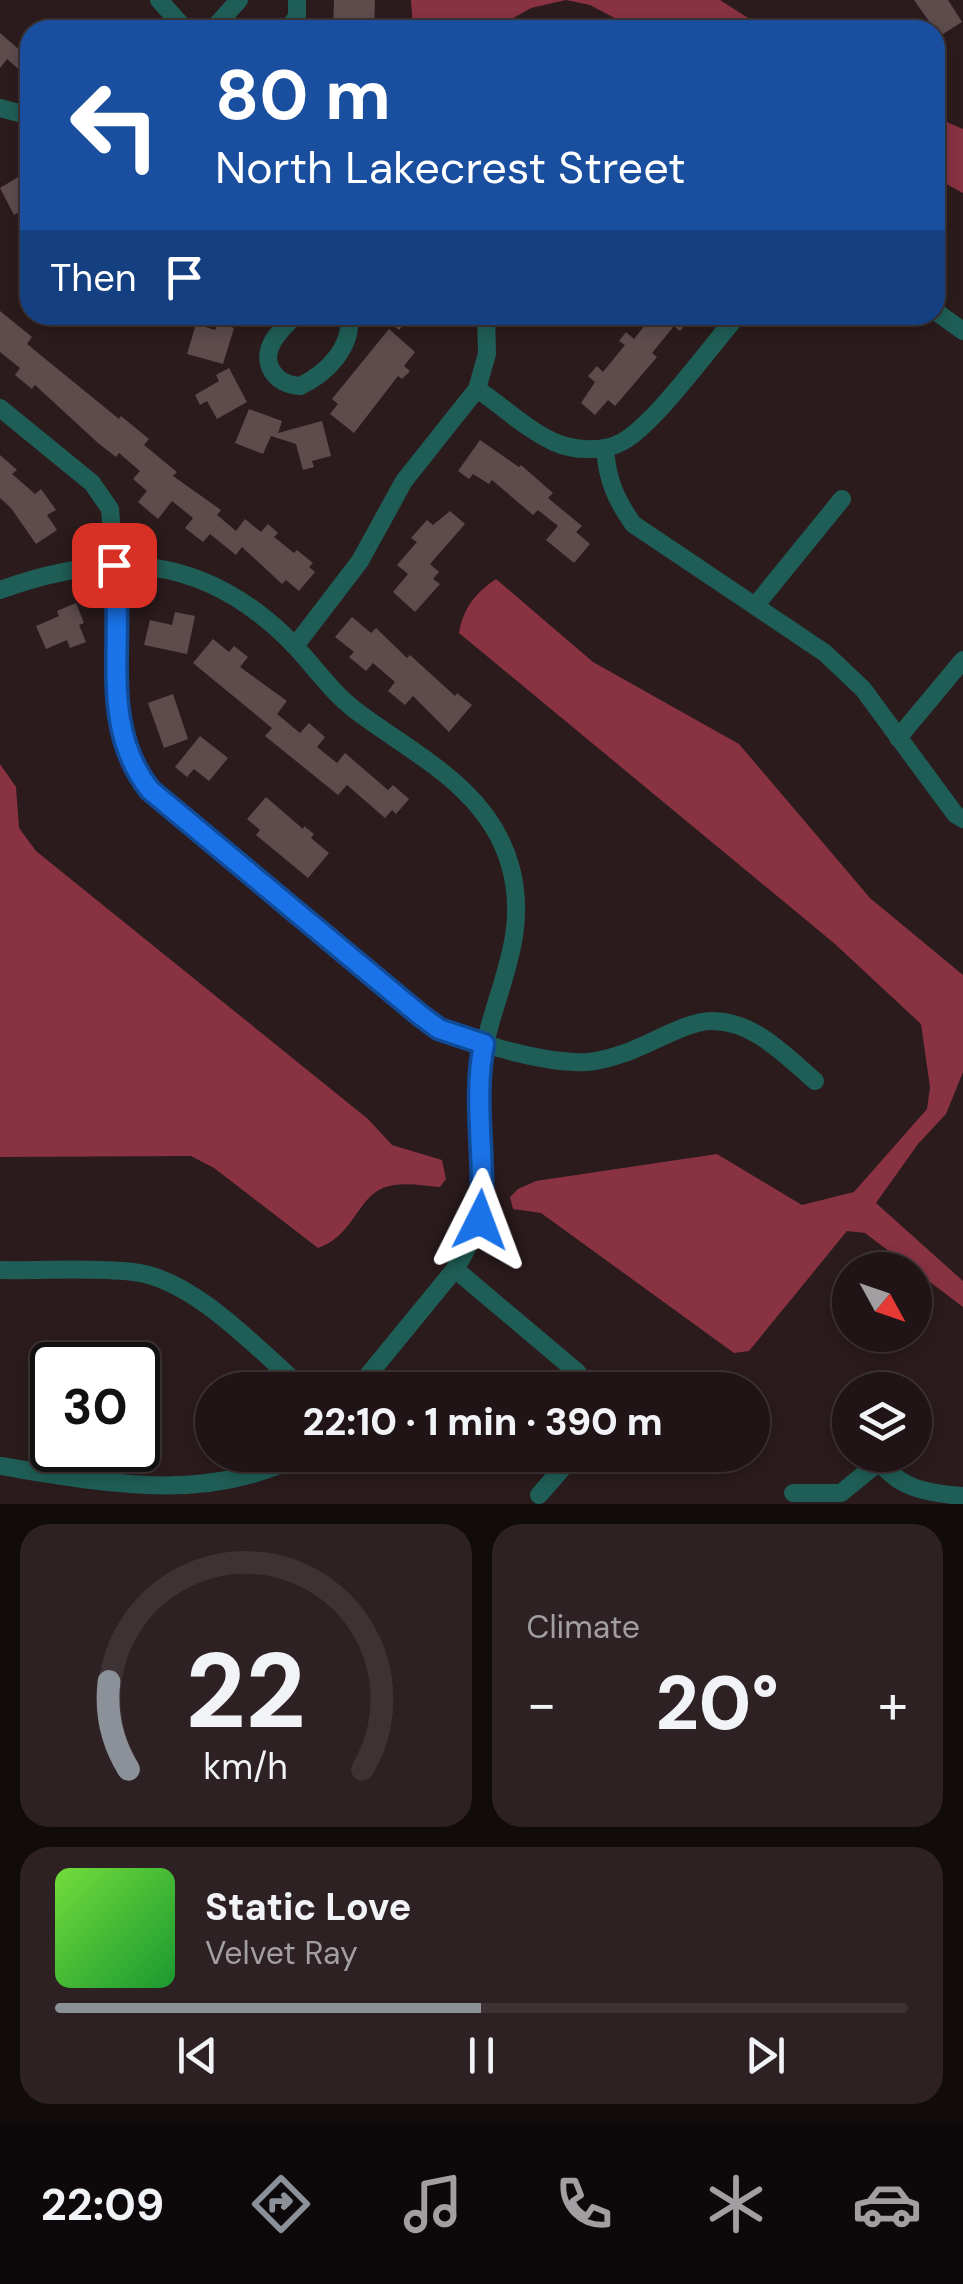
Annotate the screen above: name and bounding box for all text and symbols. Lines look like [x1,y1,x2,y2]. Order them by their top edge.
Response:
text: 80 m [215,50,391,141]
icon: left [50,60,180,190]
text: North Lakecrest Street [215,138,686,197]
icon: arrive [157,250,212,305]
text: Then [50,253,137,303]
pin [72,523,157,608]
icon: arrive [87,538,142,593]
position arrow [428,1168,532,1272]
north arrow [832,1252,932,1352]
map controls [832,1252,932,1472]
speed limit sign: 30 [30,1342,160,1472]
button: layers [832,1372,932,1472]
text: 22:10 · 1 min · 390 m [302,1397,663,1447]
text: Climate [527,1606,640,1648]
text: 22 [186,1624,306,1759]
text: 20° [656,1655,779,1752]
text: − [527,1668,557,1740]
text: + [878,1668,908,1740]
text: km/h [204,1744,288,1790]
text: Static Love [205,1882,411,1932]
text: Velvet Ray [205,1932,358,1974]
icon: previous [170,2028,225,2083]
icon: pause [454,2028,509,2083]
icon: next [738,2028,793,2083]
icon: directions [246,2169,316,2239]
icon: music [398,2169,468,2239]
icon: phone [549,2169,619,2239]
icon: climate [701,2169,771,2239]
icon: car [852,2169,922,2239]
text: 22:09 [41,2175,164,2234]

